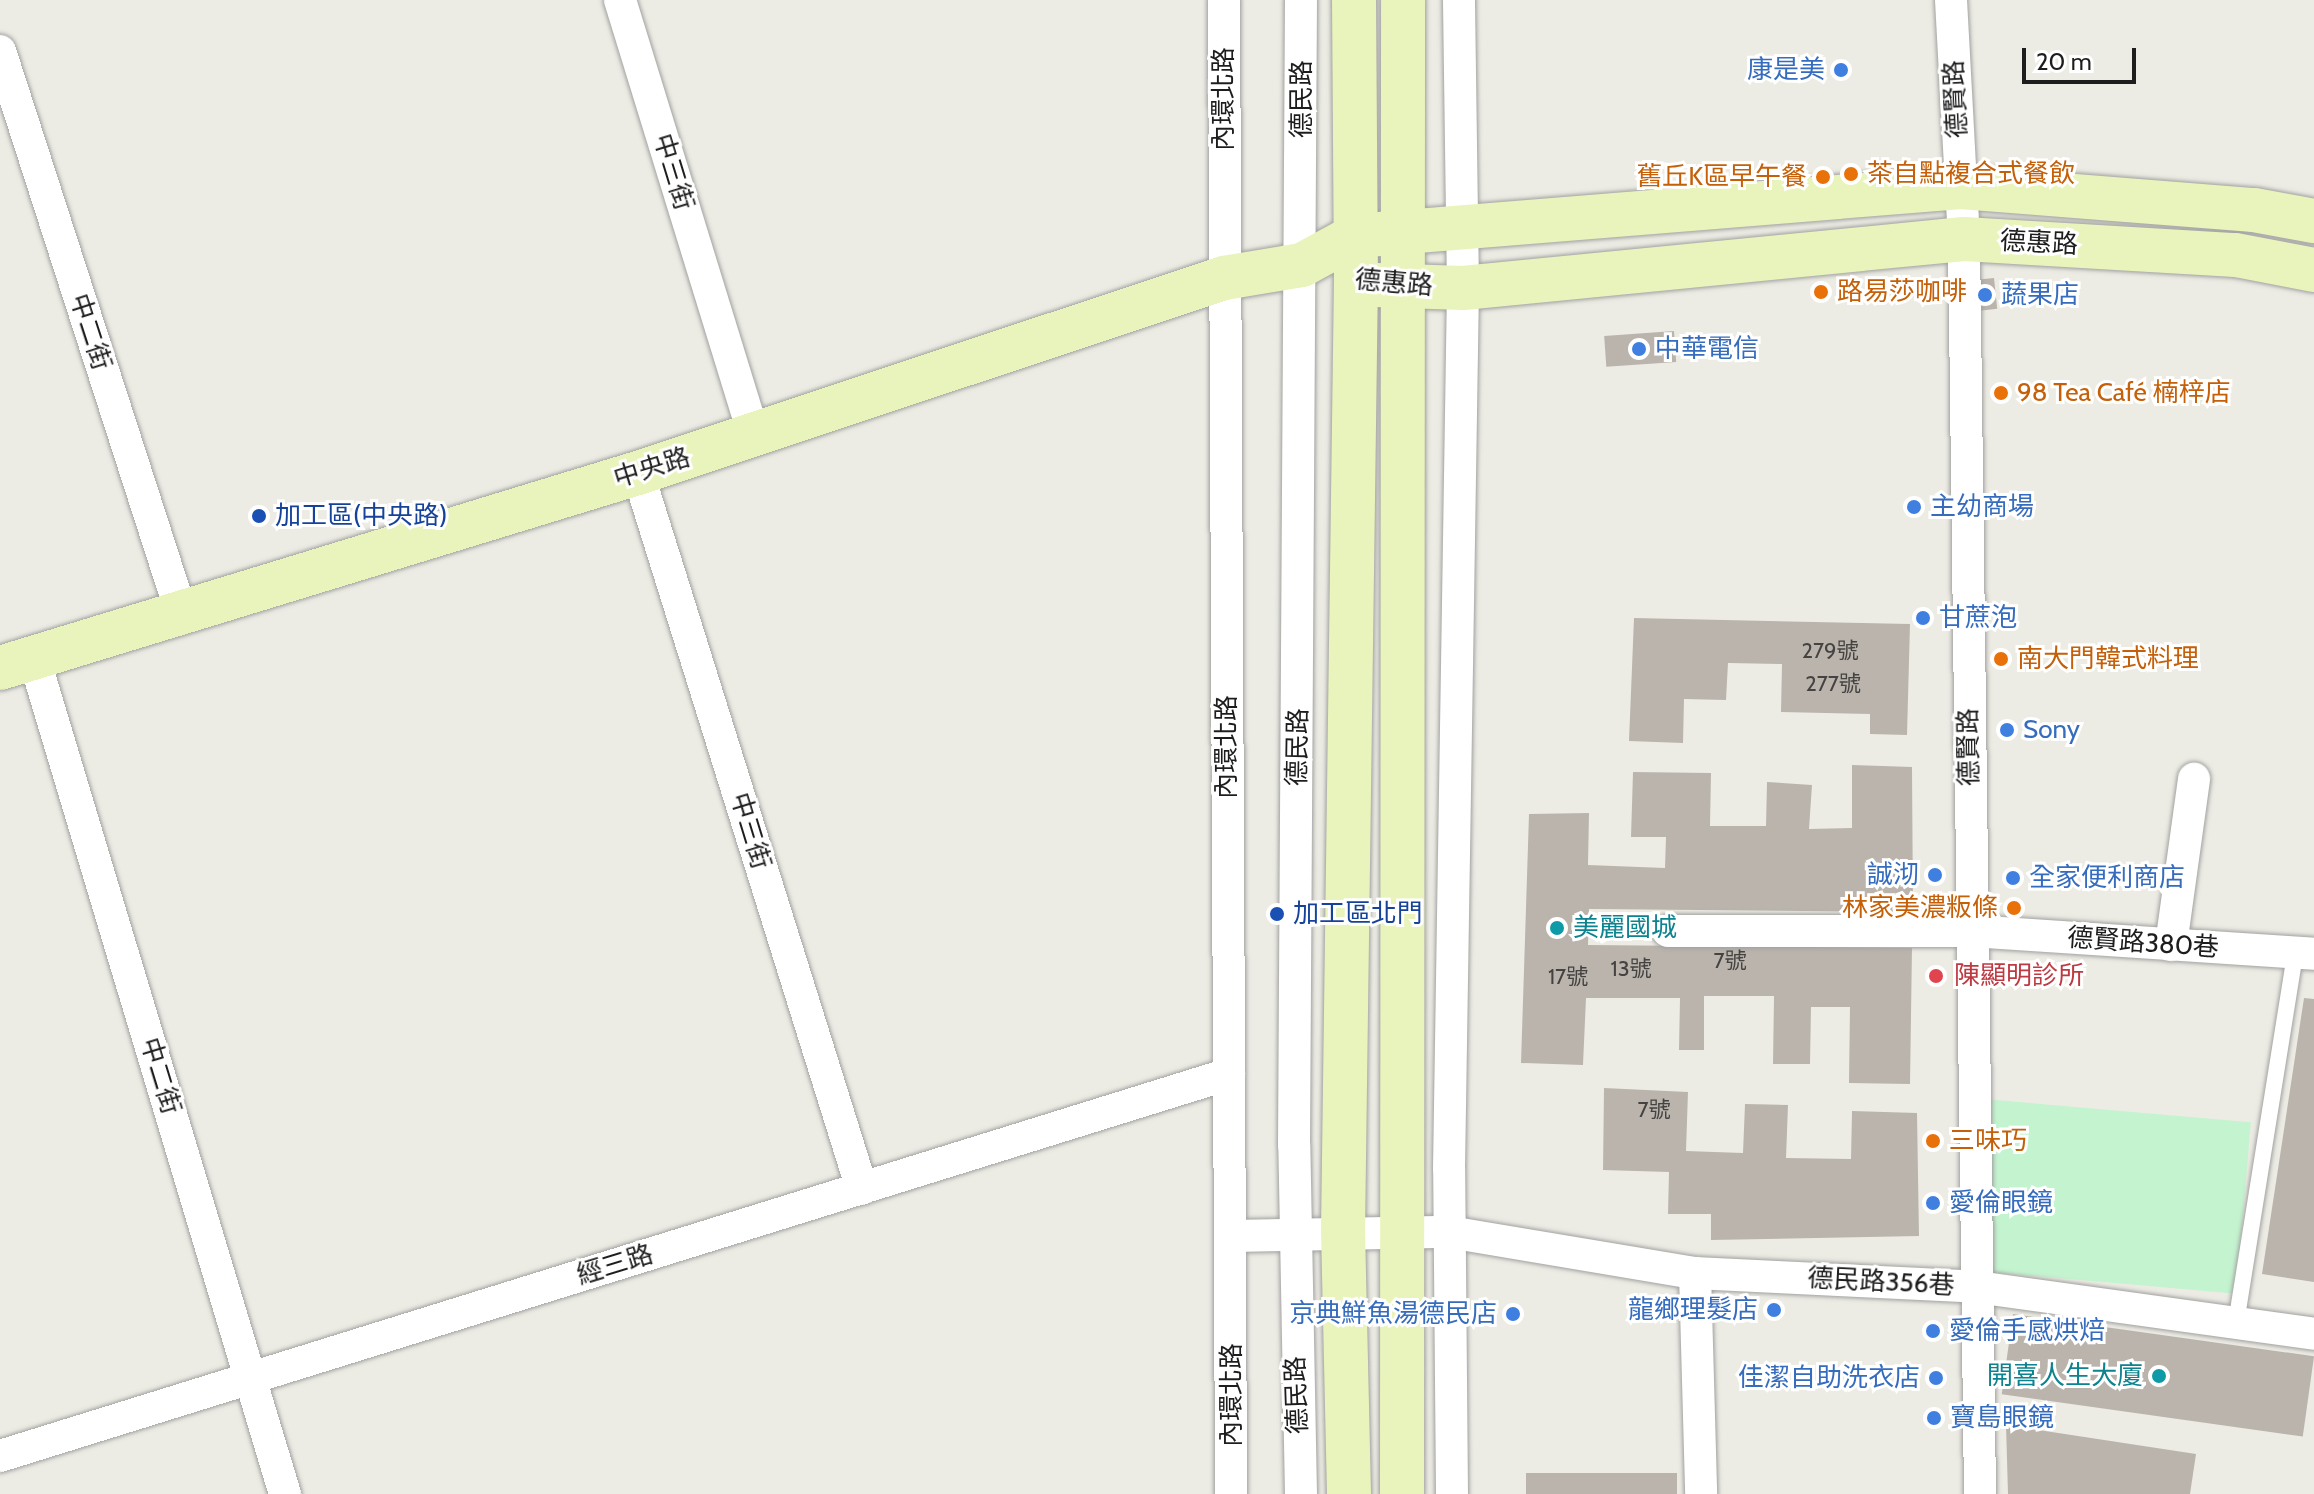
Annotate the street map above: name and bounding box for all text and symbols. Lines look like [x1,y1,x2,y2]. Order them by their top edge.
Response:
scale bar [2026,32,2140,82]
street label: 內環北路 [1208,47,1240,151]
text: 20 m [2036,47,2092,76]
place label: 康是美 [1747,54,1825,86]
street label: 德賢路 [1938,59,1974,139]
street label: 德民路 [1286,60,1318,138]
marker: 康是美 [1832,61,1850,79]
street label: 中三街 [647,130,699,214]
place label: 茶自點複合式餐飲 [1867,158,2075,190]
place label: 舊丘K區早午餐 [1636,161,1807,193]
marker: 茶自點複合式餐飲 [1842,165,1860,183]
marker: 舊丘K區早午餐 [1814,168,1832,186]
street label: 德惠路 [1999,225,2079,261]
street label: 德惠路 [1354,264,1434,302]
place label: 路易莎咖啡 [1837,276,1967,308]
place label: 蔬果店 [2001,279,2079,311]
marker: 路易莎咖啡 [1812,283,1830,301]
marker: 蔬果店 [1976,286,1994,304]
street label: 中二街 [63,290,117,374]
place label: 中華電信 [1655,333,1759,365]
marker: 中華電信 [1630,340,1648,358]
place label: 98 Tea Café 楠梓店 [2017,377,2231,409]
marker: 98 Tea Café 楠梓店 [1992,384,2010,402]
street label: 中央路 [610,442,694,494]
place label: 主幼商場 [1930,491,2034,523]
marker: 主幼商場 [1905,498,1923,516]
place label: 加工區(中央路) [275,500,447,532]
marker: 加工區(中央路) [250,507,268,525]
place label: 甘蔗泡 [1939,602,2017,634]
marker: 甘蔗泡 [1914,609,1932,627]
house number: 279號 [1801,638,1859,664]
place label: 南大門韓式料理 [2017,643,2199,675]
marker: 南大門韓式料理 [1992,650,2010,668]
house number: 277號 [1805,671,1861,697]
street label: 內環北路 [1211,695,1243,799]
street label: 德民路 [1282,708,1314,786]
street label: 德賢路 [1953,708,1985,786]
place label: Sony [2023,714,2080,746]
marker: Sony [1998,721,2016,739]
street label: 中三街 [724,789,776,873]
place label: 誠沏 [1867,859,1919,891]
place label: 全家便利商店 [2029,862,2185,894]
marker: 誠沏 [1926,866,1944,884]
marker: 全家便利商店 [2004,869,2022,887]
place label: 林家美濃粄條 [1842,892,1998,924]
place label: 加工區北門 [1293,898,1423,930]
marker: 林家美濃粄條 [2005,899,2023,917]
marker: 加工區北門 [1268,905,1286,923]
place label: 美麗國城 [1573,912,1677,944]
marker: 美麗國城 [1548,919,1566,937]
street label: 德賢路380巷 [2066,922,2220,964]
house number: 7號 [1713,948,1747,974]
house number: 13號 [1610,956,1652,982]
place label: 陳顯明診所 [1954,960,2084,992]
house number: 17號 [1548,964,1588,990]
marker: 陳顯明診所 [1925,965,1947,987]
street label: 中二街 [134,1034,186,1118]
house number: 7號 [1637,1097,1671,1123]
place label: 三味巧 [1949,1125,2027,1157]
marker: 三味巧 [1924,1132,1942,1150]
place label: 愛倫眼鏡 [1949,1187,2053,1219]
marker: 愛倫眼鏡 [1924,1194,1942,1212]
street label: 經三路 [573,1239,657,1291]
street label: 德民路356巷 [1807,1263,1955,1301]
place label: 龍鄉理髮店 [1628,1294,1758,1326]
place label: 京典鮮魚湯德民店 [1289,1298,1497,1330]
marker: 龍鄉理髮店 [1765,1301,1783,1319]
marker: 京典鮮魚湯德民店 [1504,1305,1522,1323]
place label: 愛倫手感烘焙 [1949,1315,2105,1347]
marker: 愛倫手感烘焙 [1924,1322,1942,1340]
street label: 內環北路 [1216,1343,1248,1447]
street label: 德民路 [1280,1355,1314,1435]
place label: 開喜人生大廈 [1987,1360,2143,1392]
place label: 佳潔自助洗衣店 [1738,1362,1920,1394]
marker: 開喜人生大廈 [2150,1367,2168,1385]
marker: 佳潔自助洗衣店 [1927,1369,1945,1387]
place label: 寶島眼鏡 [1950,1402,2054,1434]
marker: 寶島眼鏡 [1925,1409,1943,1427]

